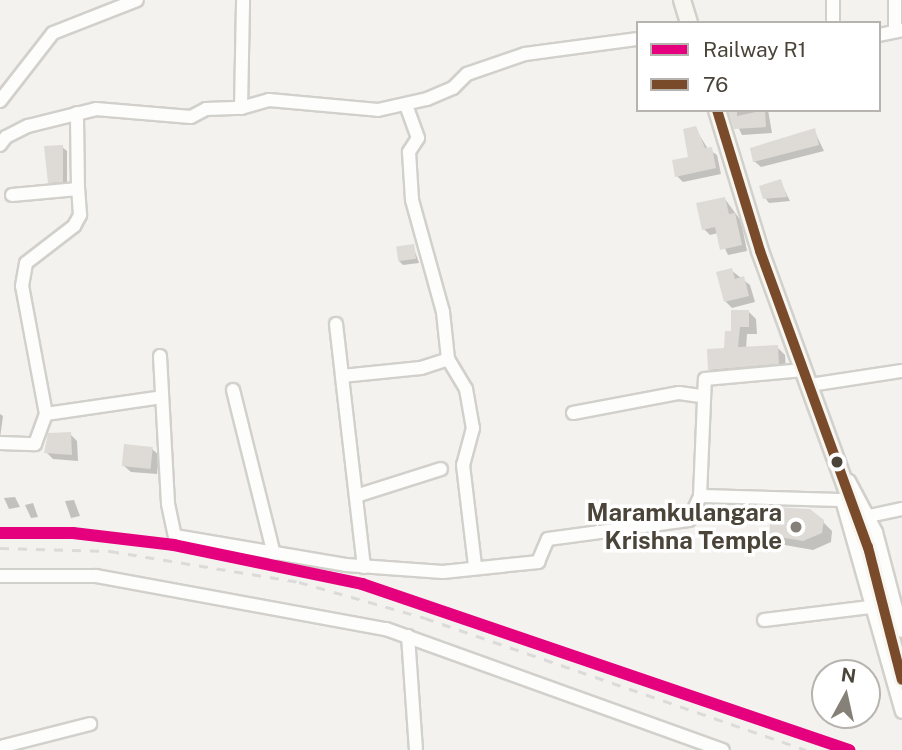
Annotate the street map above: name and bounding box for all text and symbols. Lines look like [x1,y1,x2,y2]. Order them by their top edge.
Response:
legend [636,21,881,112]
text: Railway R1 [703,37,806,62]
text: 76 [703,72,728,97]
unlabelled marker [830,455,844,469]
place label: Maramkulangara Krishna Temple [587,499,782,555]
marker: Maramkulangara Krishna Temple [788,519,804,535]
north arrow [811,659,881,729]
text: N [840,663,858,687]

